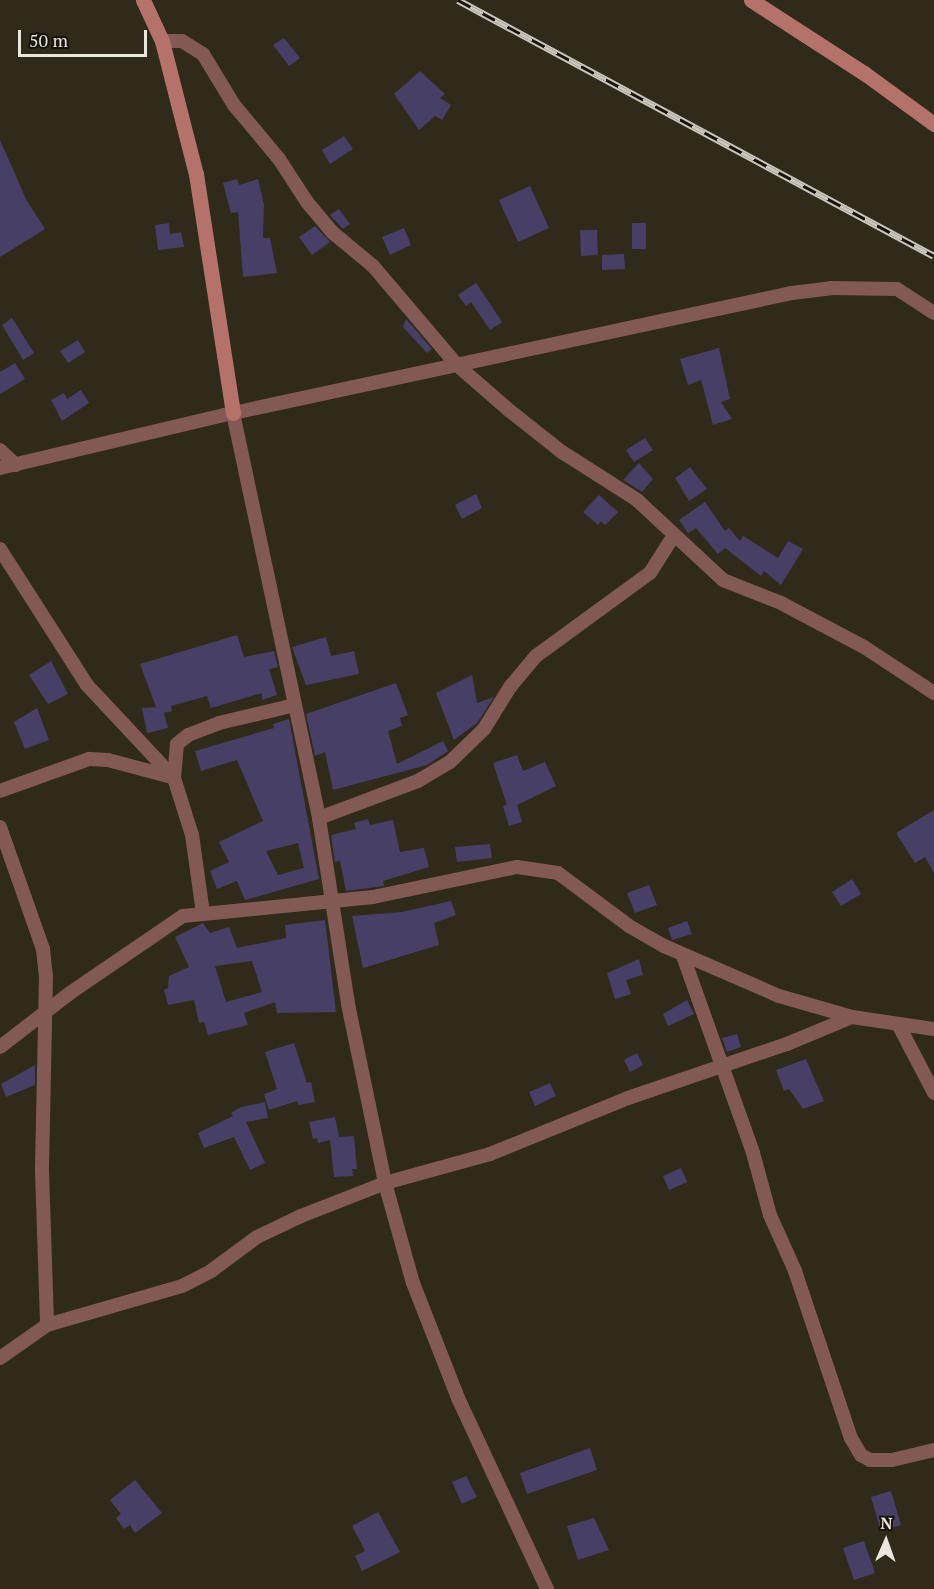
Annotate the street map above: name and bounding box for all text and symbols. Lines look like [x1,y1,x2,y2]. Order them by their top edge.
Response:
scale bar [21,18,150,56]
text: 50 m [29,28,68,52]
north arrow [856,1511,916,1571]
text: N [880,1512,893,1534]

